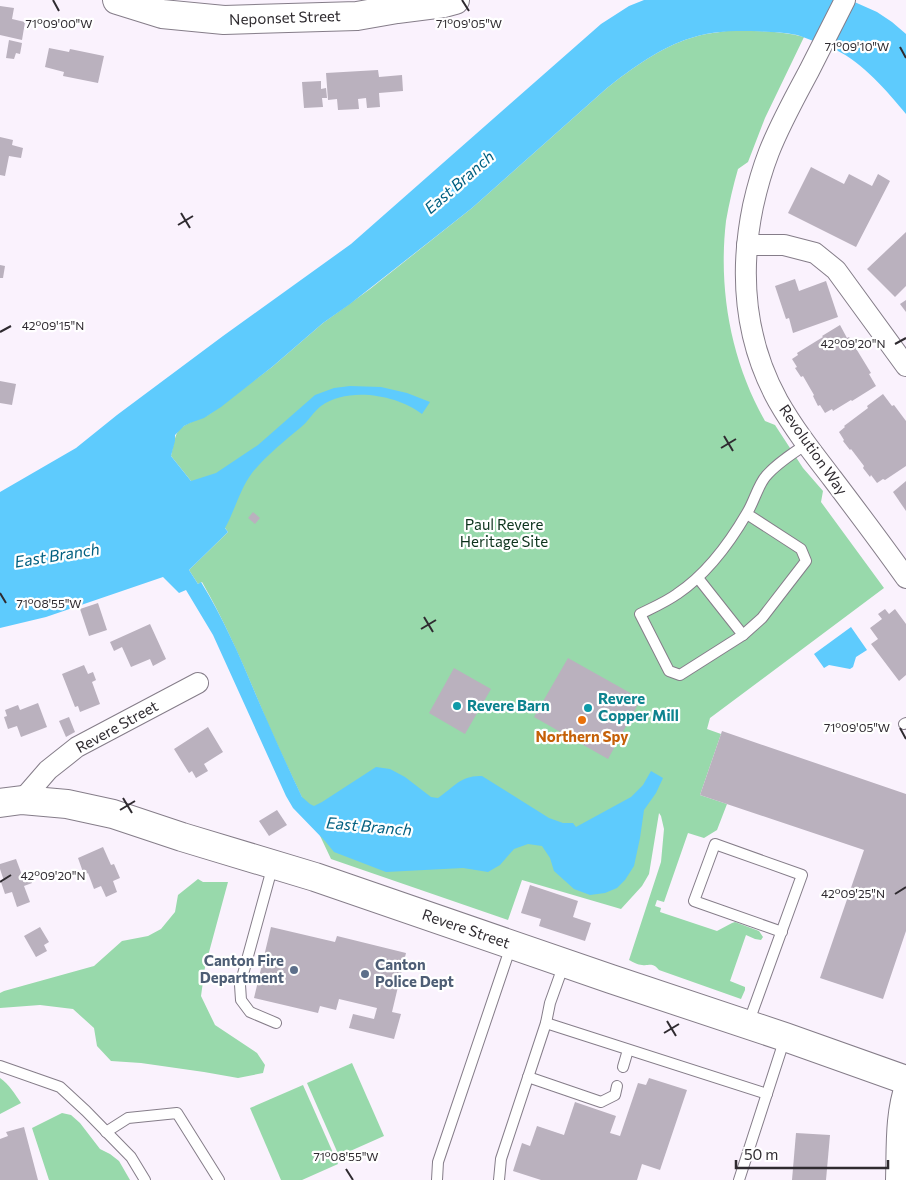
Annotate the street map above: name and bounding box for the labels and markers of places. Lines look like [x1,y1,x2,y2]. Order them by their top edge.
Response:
place label: Revere Copper Mill [598,689,679,724]
place label: Revere Barn [467,696,550,714]
marker: Revere Barn [451,700,463,712]
marker: Revere Copper Mill [582,702,594,714]
marker: Northern Spy [576,714,588,726]
place label: Northern Spy [536,727,629,745]
place label: Canton Fire Department [200,951,284,986]
place label: Canton Police Dept [375,955,454,990]
marker: Canton Fire Department [288,964,300,976]
marker: Canton Police Dept [359,968,371,980]

